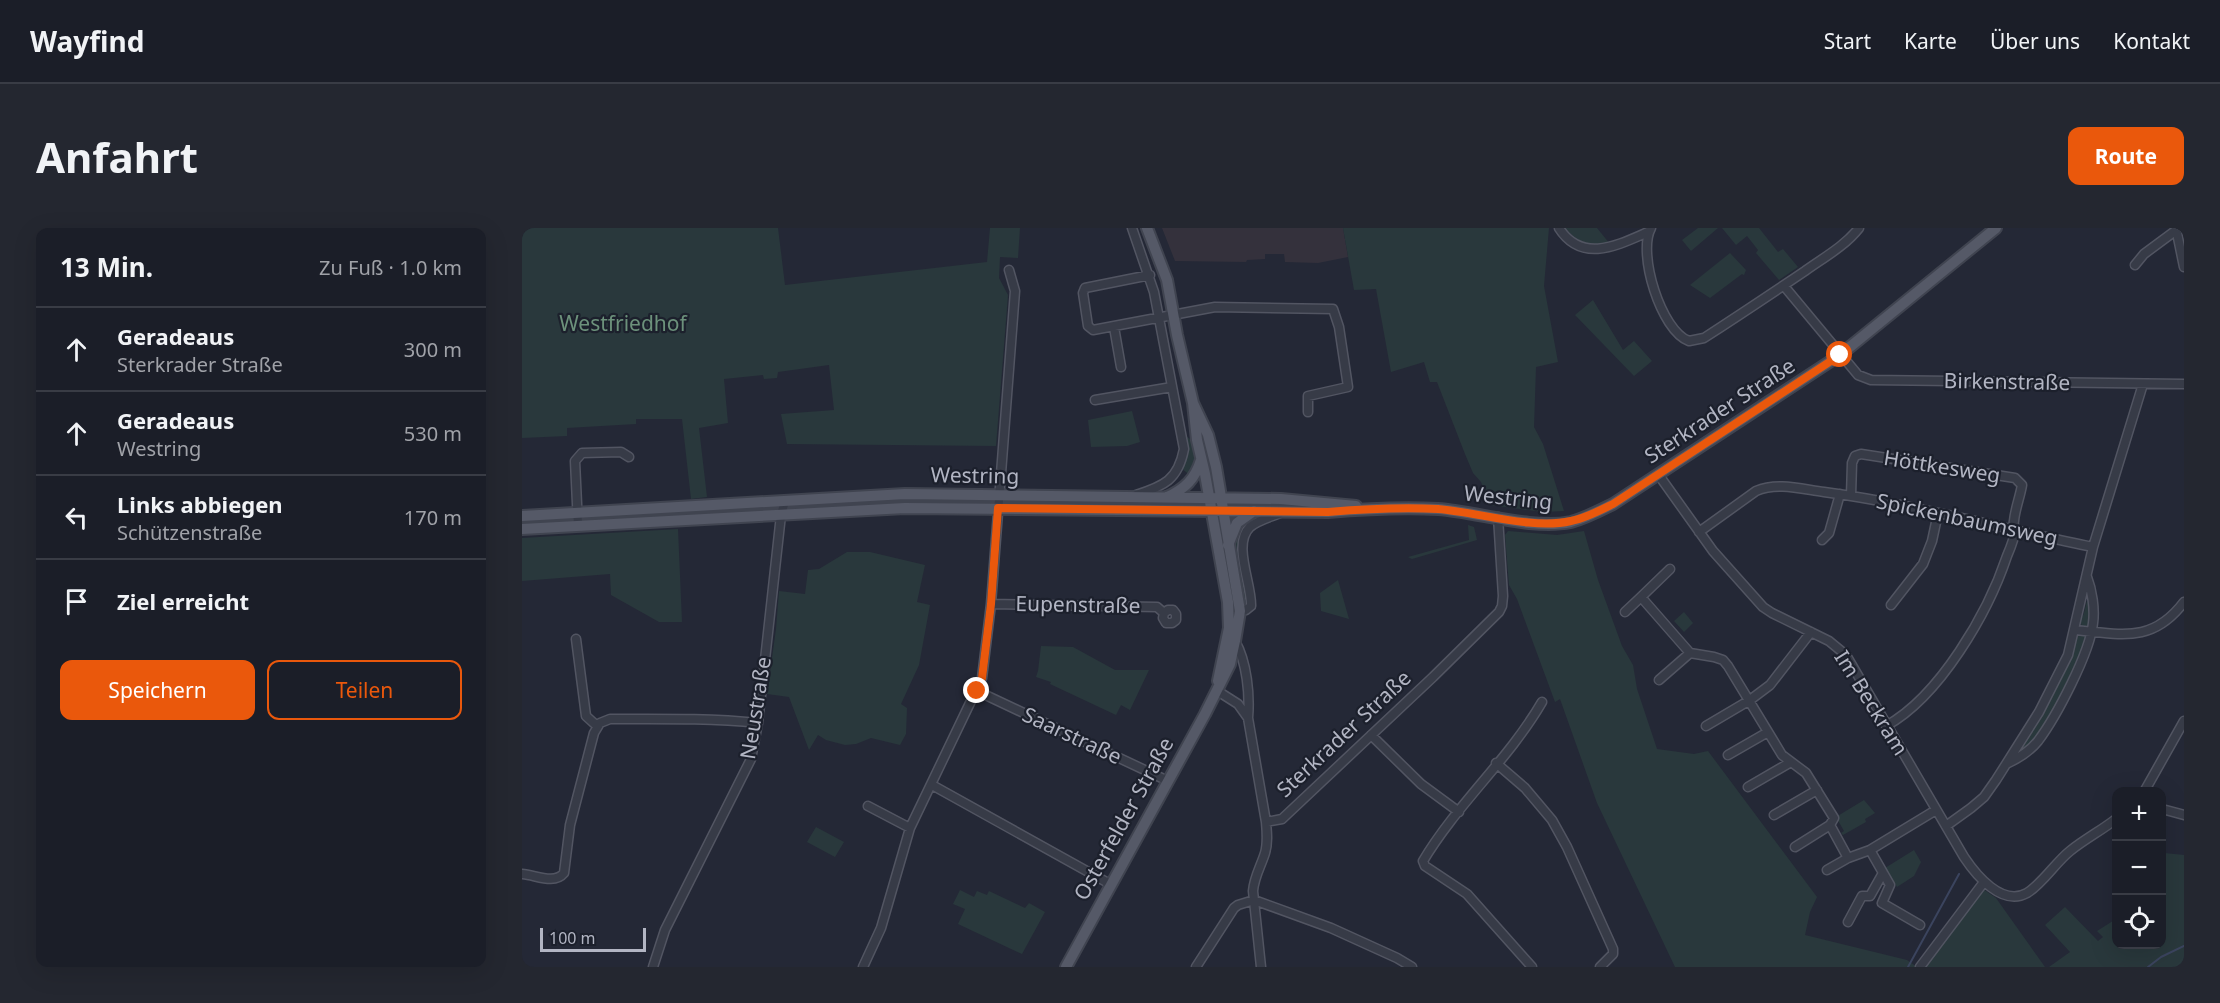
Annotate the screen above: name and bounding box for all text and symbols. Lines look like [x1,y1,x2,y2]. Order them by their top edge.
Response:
text: Wayfind [30,22,144,60]
text: Start [1824,27,1871,55]
text: Karte [1904,27,1957,55]
text: Über uns [1990,27,2080,55]
text: Kontakt [2113,27,2190,55]
button: Route [2068,127,2184,185]
text: Anfahrt [36,128,198,185]
text: 13 Min. [60,249,153,285]
text: Zu Fuß · 1.0 km [319,254,462,281]
park label: Westfriedhof [559,309,689,337]
text: Geradeaus [117,321,234,351]
icon: ahead [60,333,93,366]
text: 300 m [404,336,462,363]
route start [1826,341,1852,367]
text: Sterkrader Straße [117,351,283,378]
street label: Sterkrader Straße [1639,351,1800,469]
street label: Birkenstraße [1944,366,2071,396]
text: Geradeaus [117,405,234,435]
icon: ahead [60,417,93,450]
text: 530 m [404,420,462,447]
text: Westring [117,435,201,462]
street label: Höttkesweg [1882,443,2003,489]
street label: Westring [930,460,1020,490]
street label: Westring [1463,478,1554,516]
street label: Spickenbaumsweg [1874,486,2060,552]
text: Links abbiegen [117,489,283,519]
icon: left [60,501,93,534]
text: 170 m [404,504,462,531]
text: Schützenstraße [117,519,262,546]
icon: arrive [60,585,93,618]
text: Ziel erreicht [117,586,249,616]
street label: Eupenstraße [1015,589,1141,619]
street label: Im Beckram [1829,645,1915,760]
street label: Neustraße [733,655,777,761]
button: Speichern [60,660,255,720]
button: Teilen [267,660,462,720]
street label: Sterkrader Straße [1270,664,1416,803]
route end [963,677,989,703]
street label: Saarstraße [1018,700,1127,770]
street label: Osterfelder Straße [1067,732,1180,905]
map controls [2112,787,2166,949]
button: + [2112,787,2166,841]
button: − [2112,841,2166,895]
button: locate [2112,895,2166,949]
scale bar [540,925,646,952]
text: 100 m [549,927,596,949]

